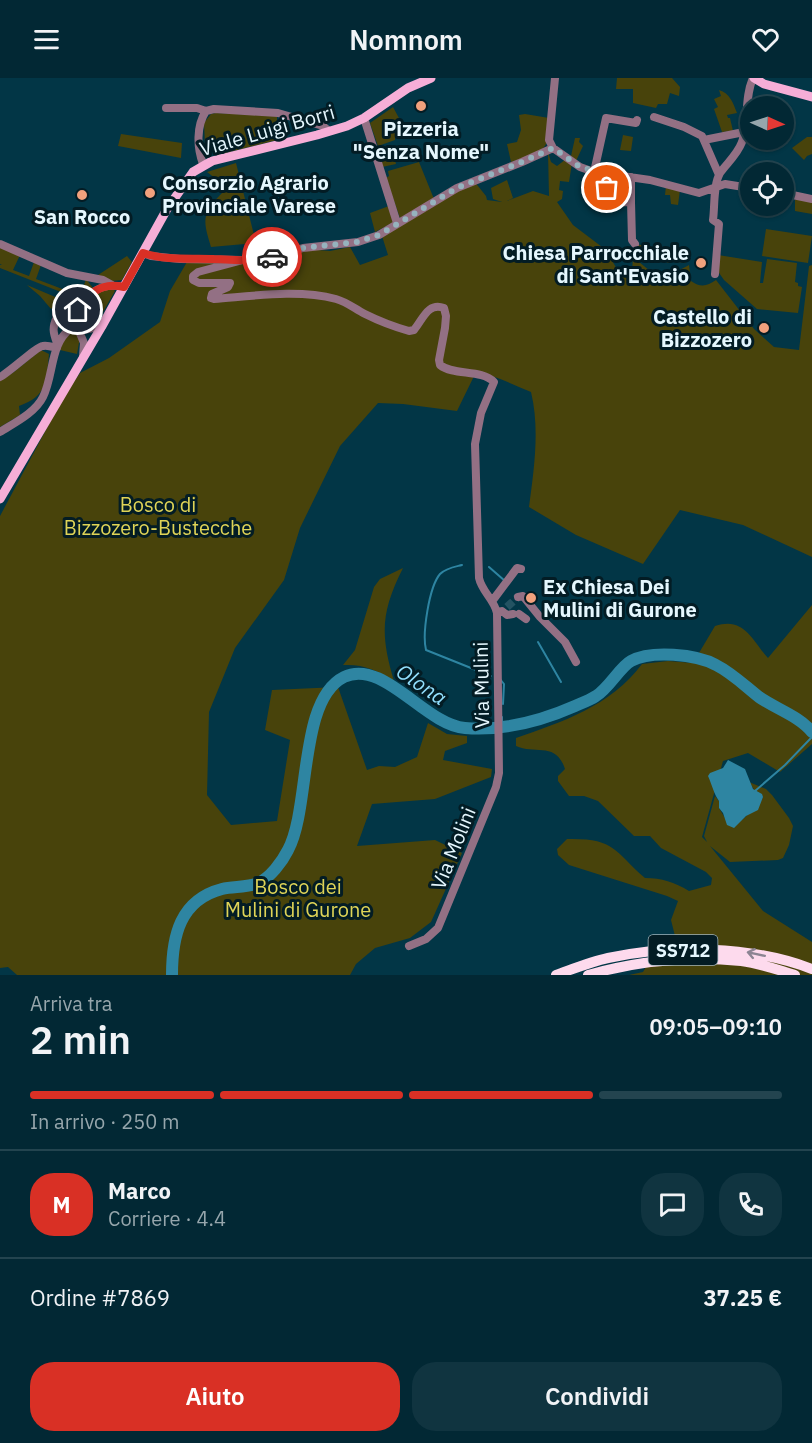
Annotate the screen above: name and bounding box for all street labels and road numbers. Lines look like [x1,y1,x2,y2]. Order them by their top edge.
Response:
street label: Viale Luigi Borri [196,98,338,162]
street label: Via Mulini [467,641,495,729]
street label: Via Molini [424,803,482,893]
road number: SS712 [648,935,718,965]

